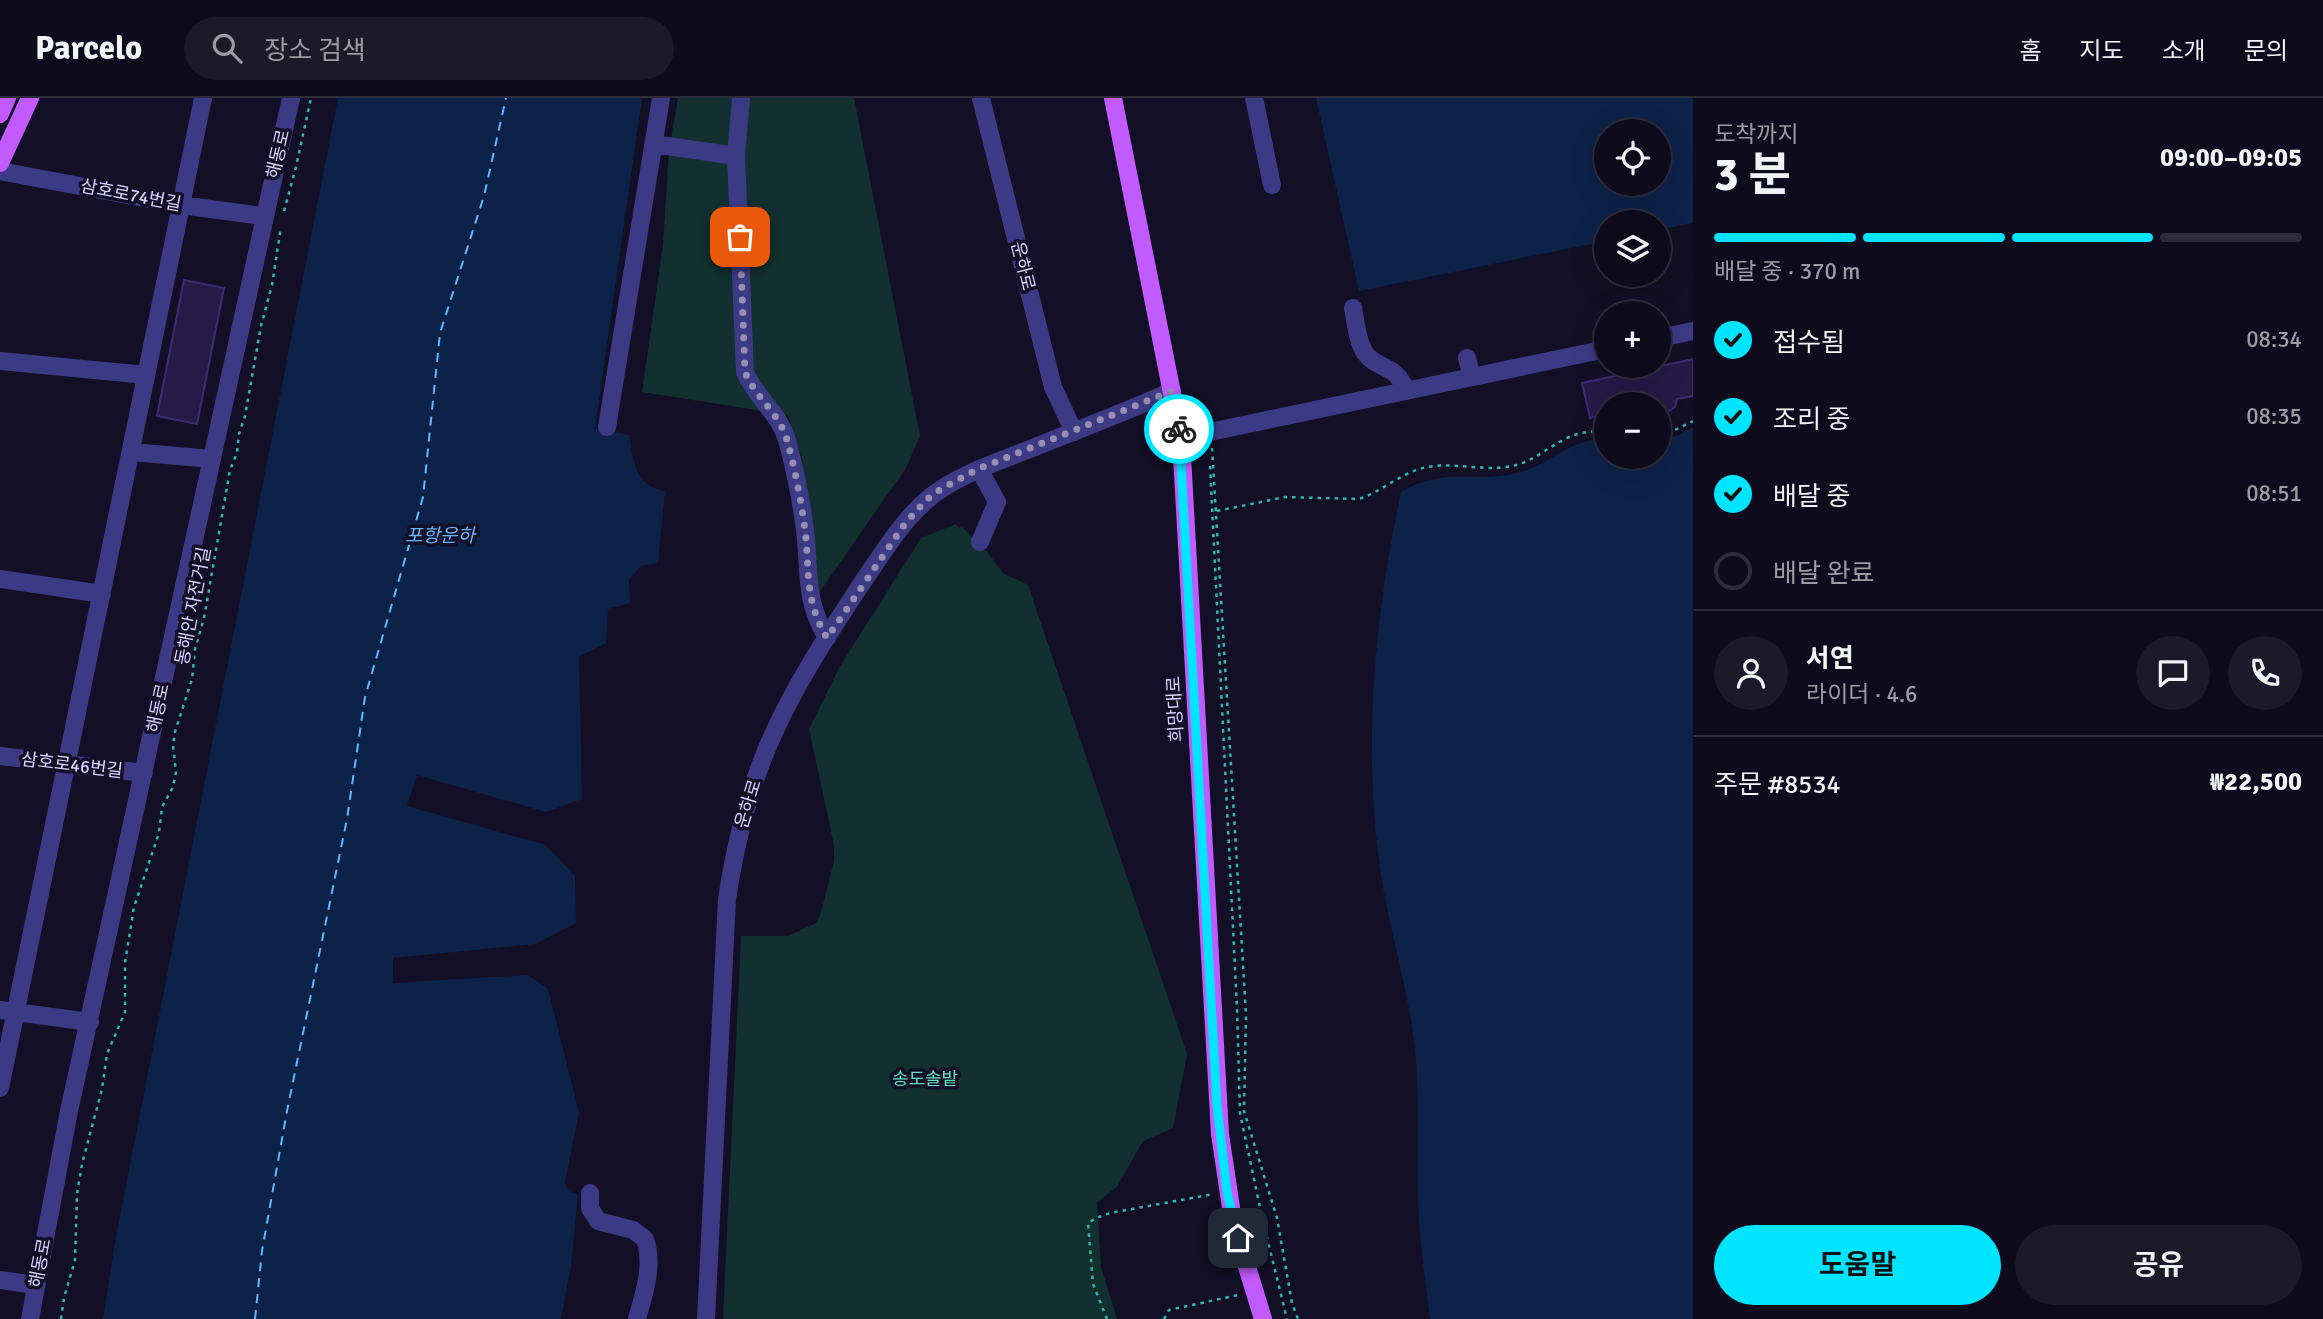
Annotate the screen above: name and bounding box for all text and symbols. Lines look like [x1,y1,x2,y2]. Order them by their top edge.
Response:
search box [184,17,674,80]
text: Parcelo [35,28,142,69]
icon: search [208,29,246,67]
text: 장소 검색 [264,35,366,67]
text: 홈 [2019,36,2041,66]
text: 지도 [2079,36,2124,66]
text: 소개 [2162,36,2206,66]
text: 문의 [2244,36,2288,66]
map controls [1594,119,1671,469]
button: locate [1594,119,1671,196]
text: 도착까지 [1714,120,1799,149]
street label: 해동로 [262,127,294,181]
text: 09:00–09:05 [2160,142,2302,174]
text: 3 분 [1714,147,1791,203]
street label: 삼호로74번길 [79,174,183,216]
pin [710,207,770,267]
button: layers [1594,210,1671,287]
icon: bag [721,218,759,256]
street label: 운하로 [1006,239,1040,293]
text: 배달 중 · 370 m [1714,257,1860,286]
button: + [1594,301,1671,378]
icon: check [1714,321,1752,359]
text: 08:34 [2246,325,2302,354]
text: 접수됨 [1773,327,1845,359]
button: − [1594,392,1671,469]
courier [1144,394,1214,464]
icon: check [1714,398,1752,436]
text: 08:35 [2246,402,2302,431]
text: 조리 중 [1773,404,1850,436]
icon: bike [1160,410,1198,448]
icon: check [1714,475,1752,513]
text: 08:51 [2246,479,2302,508]
text: 배달 중 [1773,481,1850,513]
water label: 포항운하 [405,524,477,548]
street label: 동해안 자전거길 [171,545,215,667]
text: 배달 완료 [1773,558,1874,590]
button: person [1714,636,1788,710]
button: chat [2136,636,2210,710]
button: phone [2228,636,2302,710]
text: 서연 [1806,643,1854,675]
street label: 희망대로 [1162,675,1188,743]
text: 라이더 · 4.6 [1806,680,1918,709]
street label: 해동로 [142,681,174,735]
street label: 삼호로46번길 [20,748,124,782]
text: ₩22,500 [2210,766,2302,798]
text: 주문 #8534 [1714,769,1841,801]
street label: 운하로 [730,777,766,831]
park label: 송도솔밭 [892,1068,959,1090]
pin [1208,1208,1268,1268]
icon: home [1219,1219,1257,1257]
button: 도움말 [1714,1225,2001,1305]
button: 공유 [2015,1225,2302,1305]
street label: 해동로 [24,1237,56,1289]

